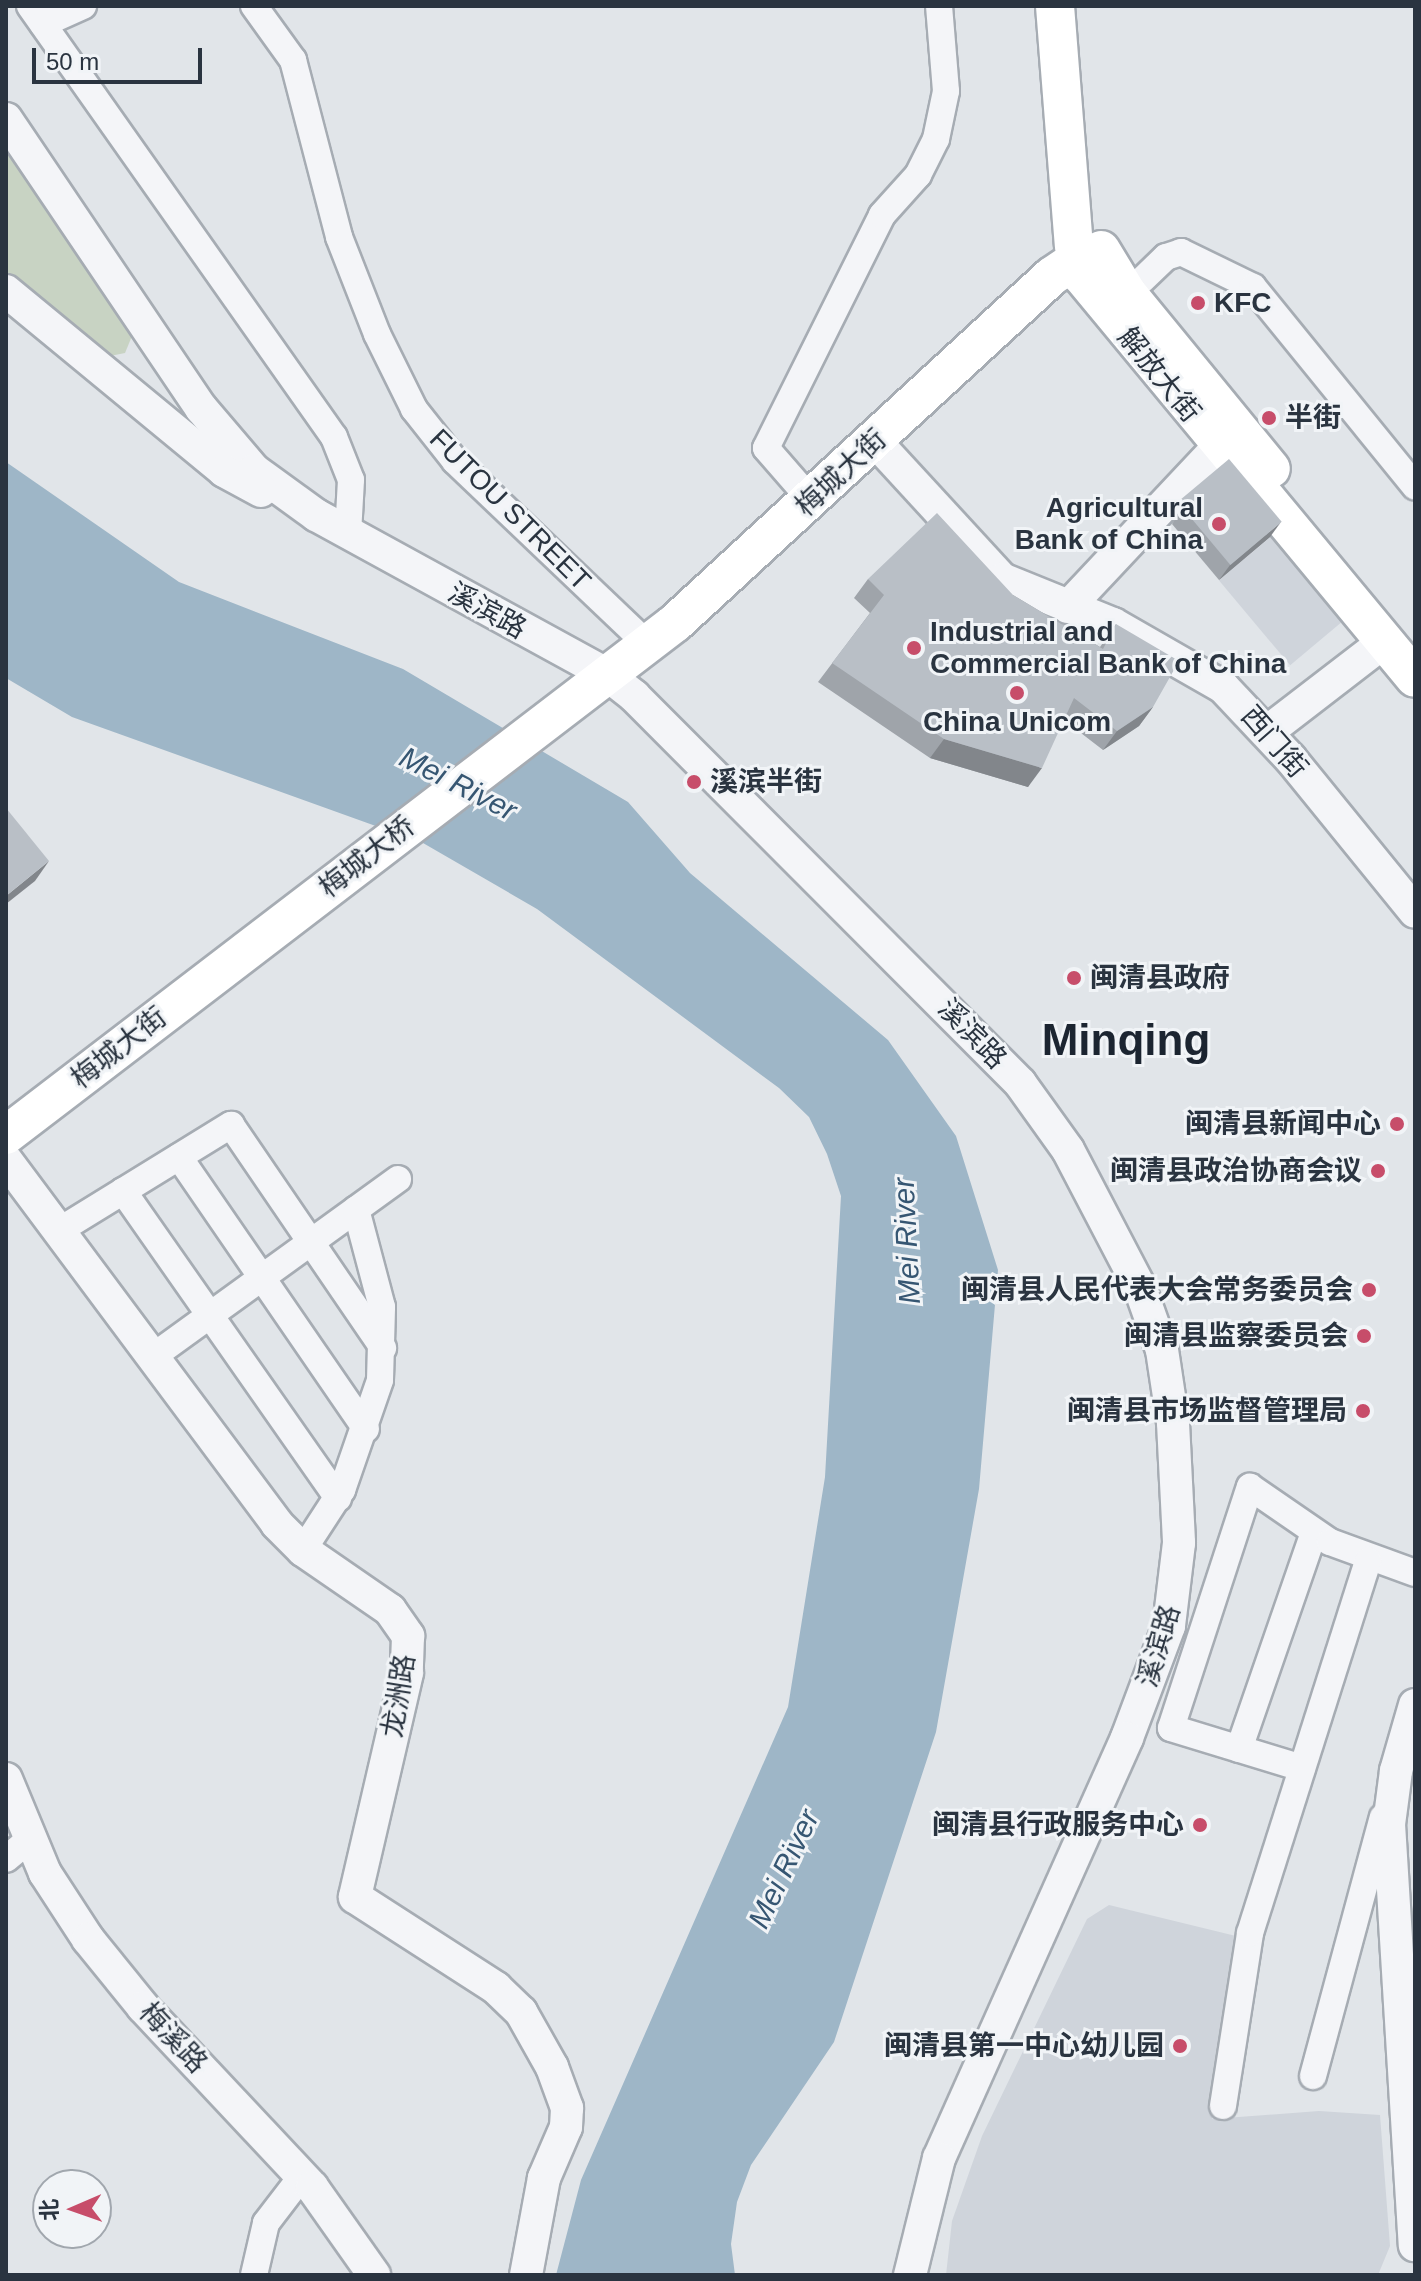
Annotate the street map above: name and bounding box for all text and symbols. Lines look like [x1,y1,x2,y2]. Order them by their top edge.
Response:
scale bar [36,32,206,82]
text: 50 m [46,48,99,75]
place label: KFC [1214,286,1272,320]
marker: KFC [1189,294,1207,312]
street label: 解放大街 [1111,321,1207,429]
place label: 半街 [1285,401,1341,435]
marker: 半街 [1260,409,1278,427]
street label: FUTOU STREET [422,422,598,598]
street label: 梅城大街 [789,423,893,523]
place label: Agricultural Bank of China [1015,491,1203,557]
marker: Agricultural Bank of China [1210,515,1228,533]
street label: 溪滨路 [442,576,532,646]
place label: Industrial and Commercial Bank of China [930,615,1286,681]
marker: Industrial and Commercial Bank of China [905,639,923,657]
marker: China Unicom [1008,684,1026,702]
street label: 西门街 [1234,699,1314,785]
place label: China Unicom [923,705,1111,739]
water label: Mei River [393,739,523,829]
place label: 溪滨半街 [710,765,822,799]
marker: 溪滨半街 [685,773,703,791]
street label: 梅城大桥 [313,809,421,905]
place label: 闽清县政府 [1090,961,1230,995]
marker: 闽清县政府 [1065,969,1083,987]
street label: 溪滨路 [931,992,1013,1076]
street label: 梅城大街 [65,1000,173,1096]
district label: Minqing [1042,1014,1210,1066]
place label: 闽清县新闻中心 [1185,1107,1381,1141]
marker: 闽清县新闻中心 [1388,1115,1406,1133]
place label: 闽清县政治协商会议 [1110,1154,1362,1188]
marker: 闽清县政治协商会议 [1369,1162,1387,1180]
water label: Mei River [886,1177,928,1305]
place label: 闽清县人民代表大会常务委员会 [961,1273,1353,1307]
marker: 闽清县人民代表大会常务委员会 [1360,1281,1378,1299]
place label: 闽清县监察委员会 [1124,1319,1348,1353]
marker: 闽清县监察委员会 [1355,1327,1373,1345]
place label: 闽清县市场监督管理局 [1067,1394,1347,1428]
marker: 闽清县市场监督管理局 [1354,1402,1372,1420]
street label: 溪滨路 [1131,1601,1187,1691]
street label: 龙洲路 [376,1652,422,1740]
water label: Mei River [741,1804,827,1934]
place label: 闽清县行政服务中心 [932,1808,1184,1842]
marker: 闽清县行政服务中心 [1191,1816,1209,1834]
street label: 梅溪路 [132,1996,214,2080]
place label: 闽清县第一中心幼儿园 [884,2029,1164,2063]
marker: 闽清县第一中心幼儿园 [1171,2037,1189,2055]
north arrow [32,2169,112,2249]
text: 北 [37,2198,62,2221]

